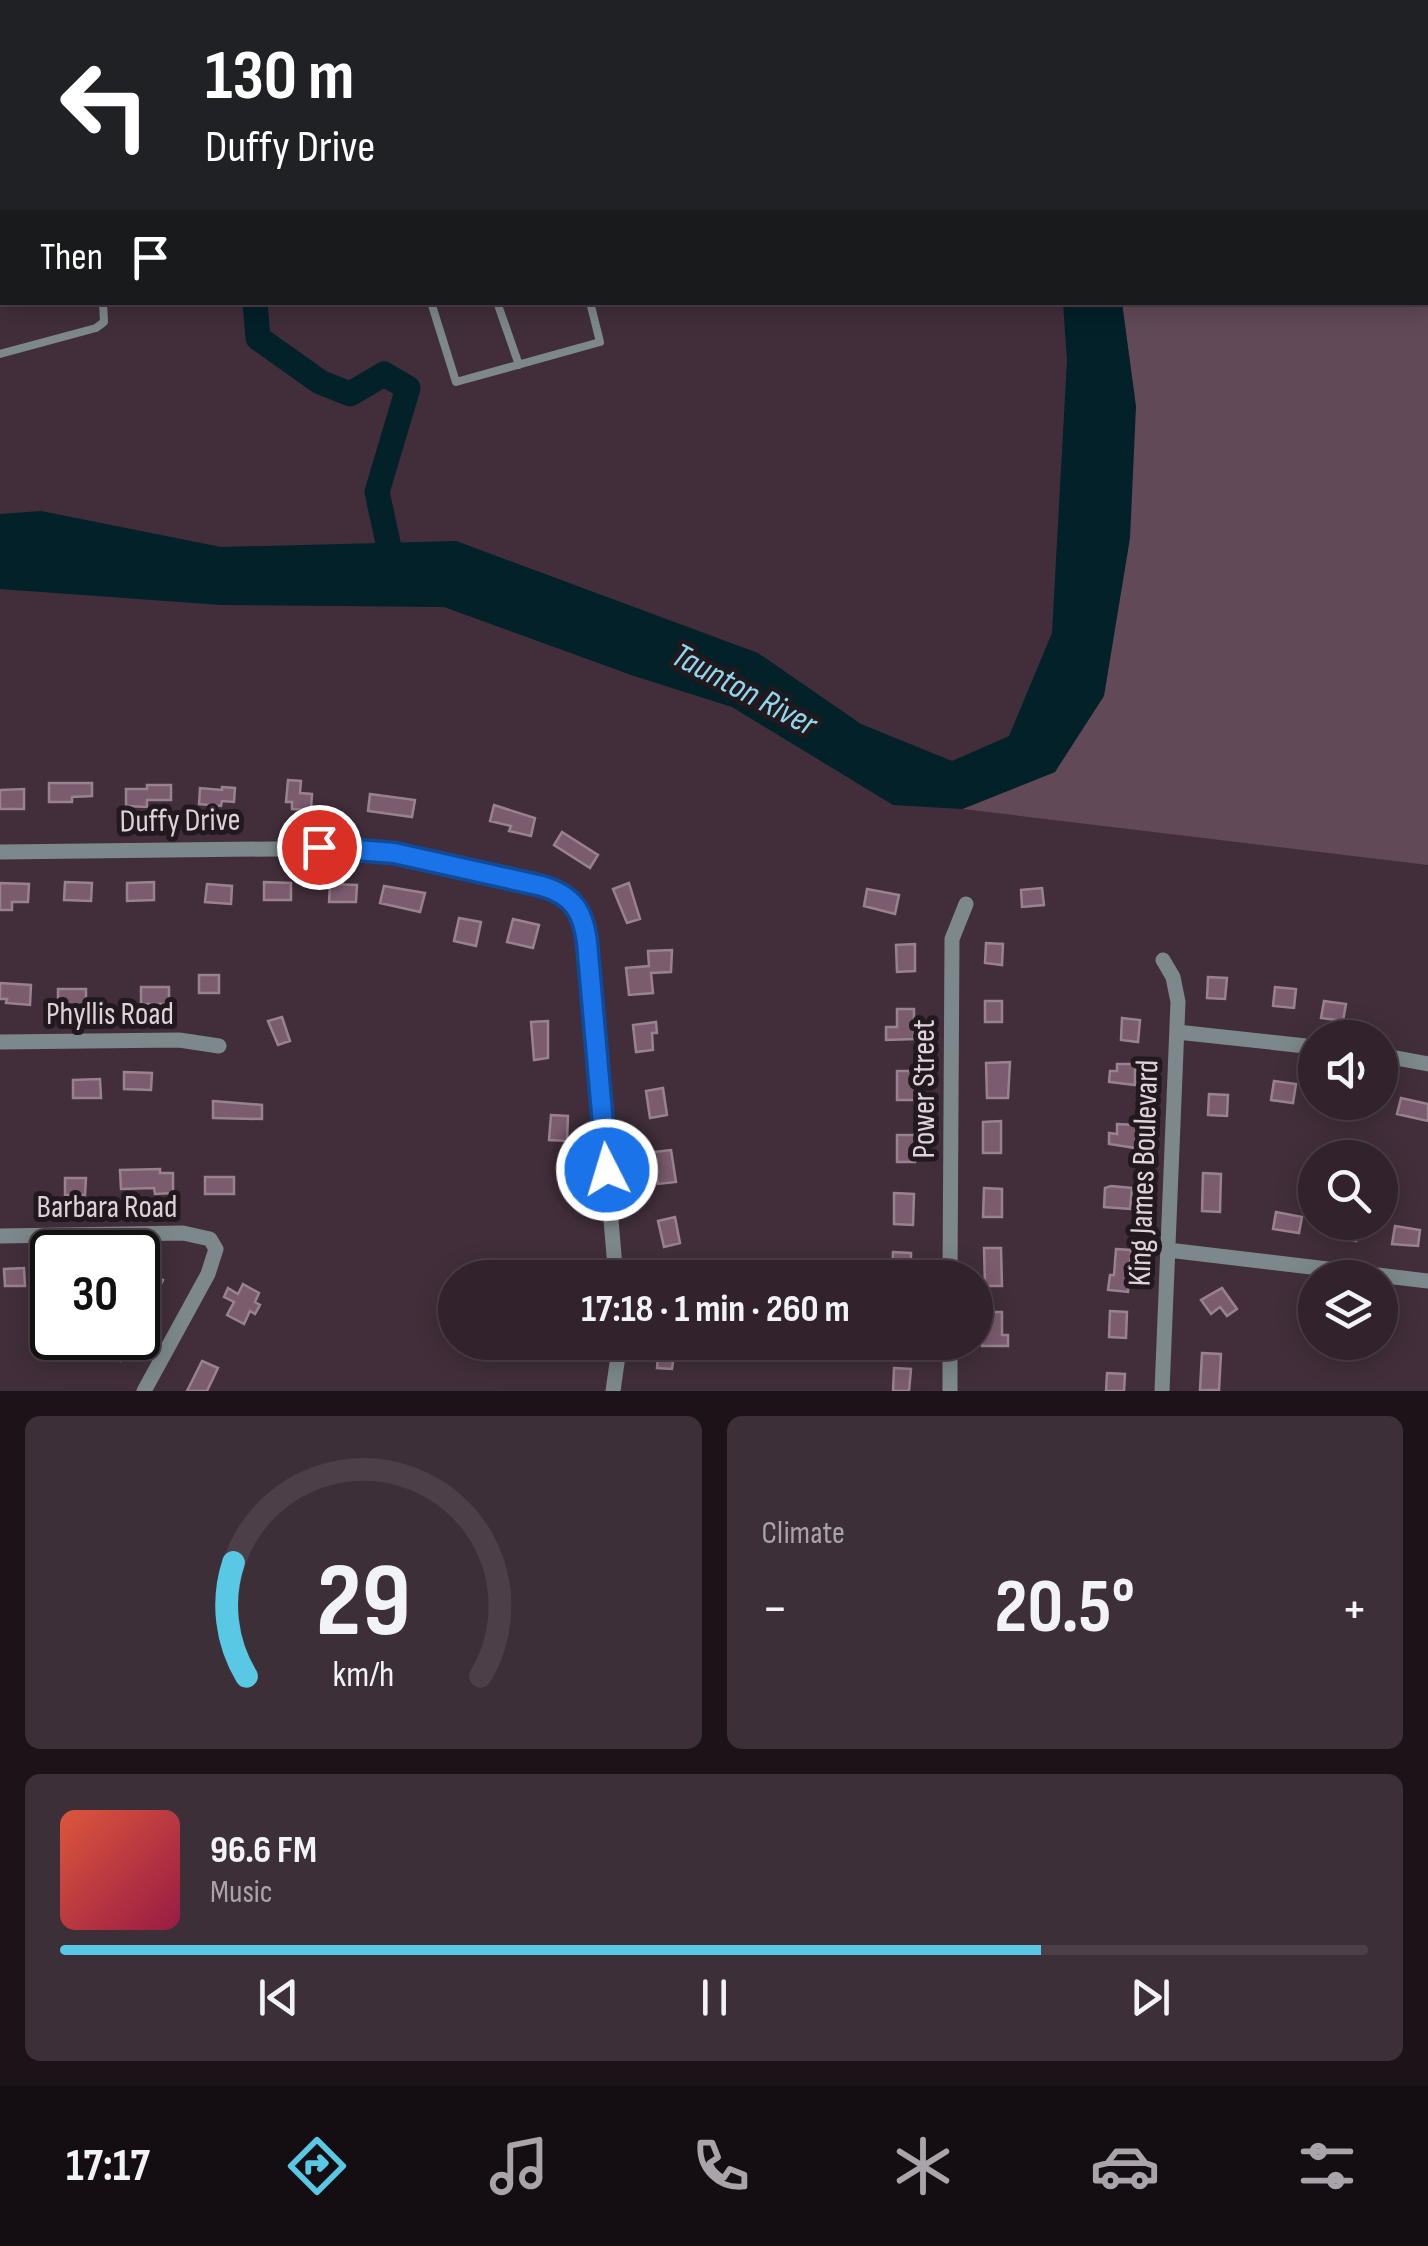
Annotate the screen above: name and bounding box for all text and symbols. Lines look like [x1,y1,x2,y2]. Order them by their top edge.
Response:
text: 130 m [205,35,354,119]
icon: left [40,40,170,170]
text: Duffy Drive [205,120,375,175]
icon: arrive [123,230,178,285]
text: Then [40,235,103,280]
water label: Taunton River [664,634,825,747]
street label: Duffy Drive [119,800,241,842]
pin [277,805,362,890]
icon: arrive [292,820,347,875]
street label: Phyllis Road [46,995,174,1034]
street label: Power Street [905,1019,944,1159]
map controls [1298,1020,1398,1360]
button: sound [1298,1020,1398,1120]
street label: King James Boulevard [1121,1059,1167,1287]
position arrow [555,1118,659,1222]
button: search [1298,1140,1398,1240]
street label: Barbara Road [37,1188,177,1227]
speed limit sign: 30 [30,1230,160,1360]
button: layers [1298,1260,1398,1360]
text: 17:18 · 1 min · 260 m [581,1287,850,1332]
text: Climate [762,1514,845,1553]
text: 29 [316,1540,411,1665]
text: 20.5° [995,1563,1135,1654]
text: − [762,1576,788,1643]
text: + [1341,1576,1368,1643]
text: km/h [332,1654,394,1697]
text: 96.6 FM [210,1828,317,1873]
text: Music [210,1873,273,1912]
icon: previous [251,1970,306,2025]
icon: pause [687,1970,742,2025]
icon: next [1123,1970,1178,2025]
icon: directions [282,2131,352,2201]
icon: music [484,2131,554,2201]
icon: phone [686,2131,756,2201]
icon: climate [888,2131,958,2201]
icon: car [1090,2131,1160,2201]
icon: filters [1292,2131,1362,2201]
text: 17:17 [66,2139,150,2194]

